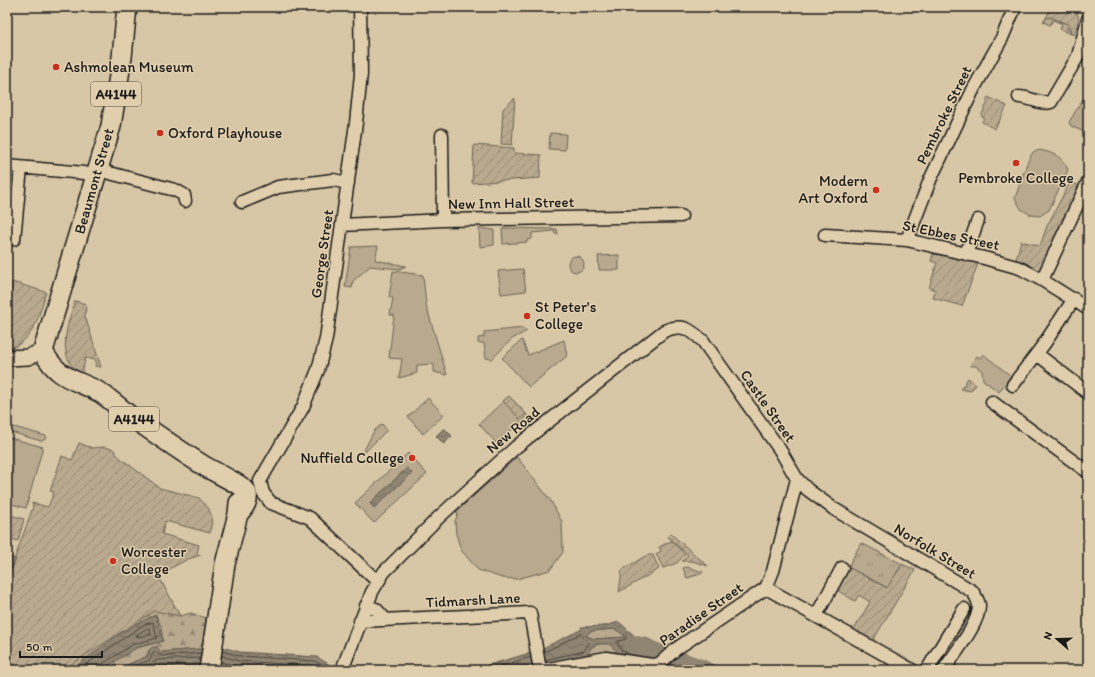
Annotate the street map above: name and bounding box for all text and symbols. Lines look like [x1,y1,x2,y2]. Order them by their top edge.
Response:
place label: Ashmolean Museum [64,58,194,76]
marker: Ashmolean Museum [51,62,61,72]
street label: Pembroke Street [912,62,976,167]
road number: A4144 [91,82,141,106]
place label: Oxford Playhouse [168,124,282,142]
street label: Beaumont Street [70,126,118,236]
marker: Oxford Playhouse [155,128,165,138]
marker: Pembroke College [1011,158,1021,168]
place label: Pembroke College [958,169,1074,187]
place label: Modern Art Oxford [798,172,868,207]
marker: Modern Art Oxford [871,185,881,195]
street label: New Inn Hall Street [448,193,575,213]
street label: George Street [307,208,337,299]
street label: St Ebbes Street [901,216,1001,254]
place label: St Peter's College [535,298,597,333]
marker: St Peter's College [522,311,532,321]
street label: Castle Street [736,366,800,446]
street label: New Road [483,403,543,457]
road number: A4144 [109,407,159,431]
place label: Nuffield College [300,449,404,467]
marker: Nuffield College [407,453,417,463]
street label: Norfolk Street [891,520,980,583]
place label: Worcester College [121,543,187,578]
marker: Worcester College [108,556,118,566]
street label: Paradise Street [656,578,747,650]
street label: Tidmarsh Lane [425,589,521,611]
north arrow [1037,619,1077,659]
text: N [1041,630,1055,641]
scale bar [20,633,102,659]
text: 50 m [26,640,52,654]

